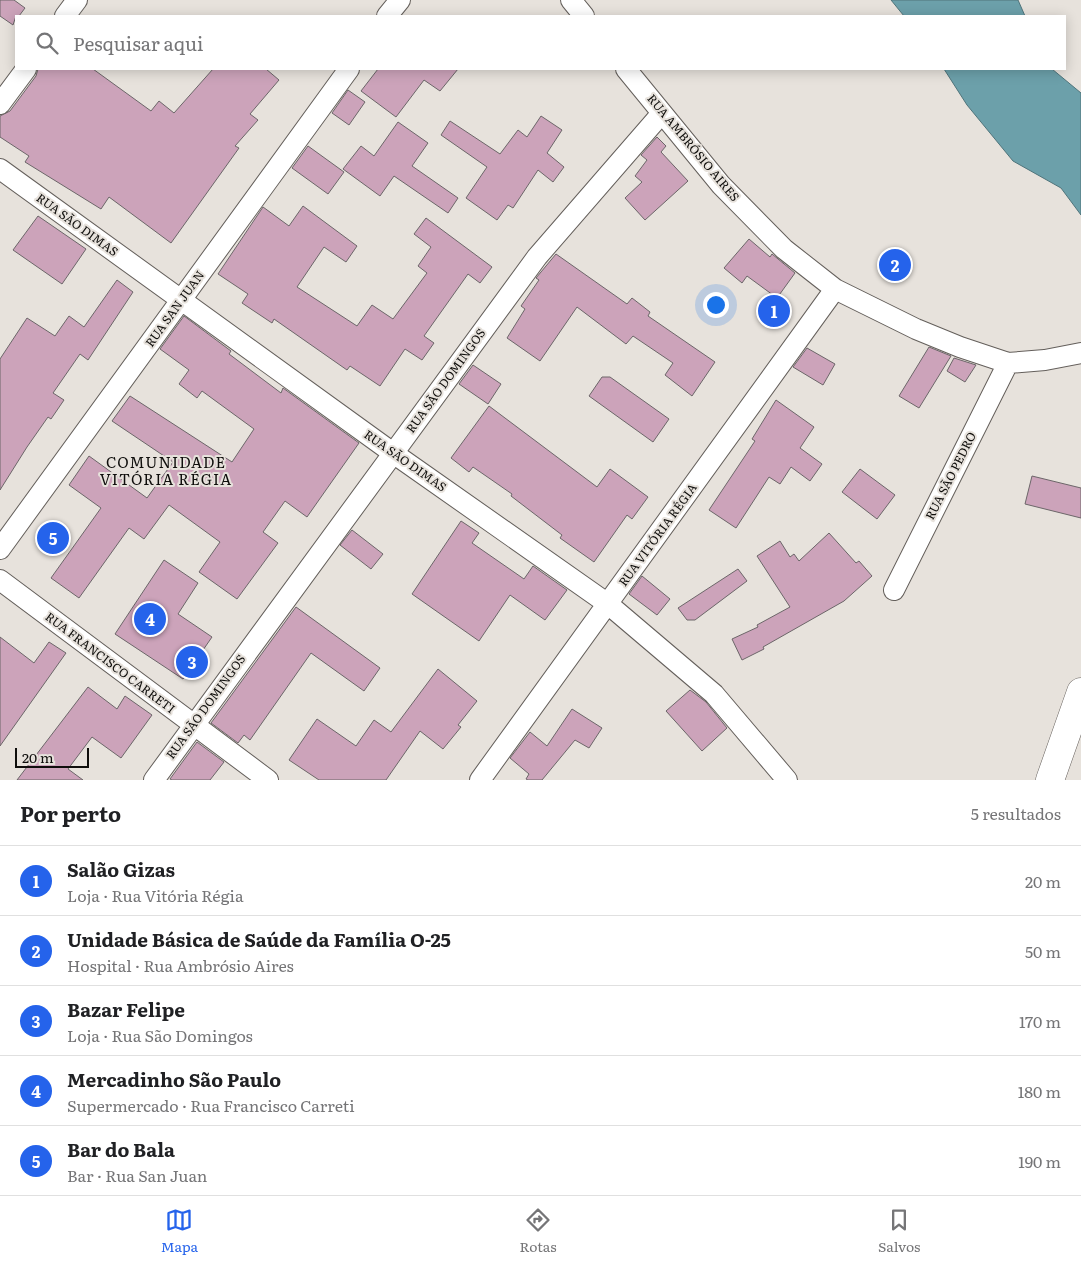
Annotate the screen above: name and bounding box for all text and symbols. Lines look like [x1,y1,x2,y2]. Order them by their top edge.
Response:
search box [15,15,1066,70]
icon: search [33,29,61,57]
text: Pesquisar aqui [73,29,203,57]
street label: RUA AMBRÓSIO AIRES [643,90,744,205]
street label: RUA SÃO DIMAS [33,188,122,260]
pin: 2 [879,246,911,284]
street label: RUA SAN JUAN [140,266,208,350]
your location [703,292,729,318]
pin: 1 [758,292,790,330]
street label: RUA SÃO DOMINGOS [401,324,489,436]
street label: RUA SÃO DIMAS [361,425,451,495]
street label: RUA SÃO PEDRO [920,428,980,523]
district label: COMUNIDADE VITÓRIA RÉGIA [100,450,232,490]
street label: RUA VITÓRIA RÉGIA [614,479,701,590]
pin: 5 [37,519,69,557]
pin: 4 [134,600,166,638]
street label: RUA FRANCISCO CARRETI [42,607,179,717]
pin: 3 [176,643,208,681]
street label: RUA SÃO DOMINGOS [161,650,249,762]
scale bar [15,745,89,768]
text: 20 m [22,747,54,767]
text: Por perto [20,797,121,828]
text: 5 resultados [971,801,1061,825]
text: Salão Gizas [67,855,175,883]
text: 1 [33,869,39,893]
text: 20 m [1025,869,1061,893]
text: Loja · Rua Vitória Régia [67,883,244,907]
text: Unidade Básica de Saúde da Família O-25 [67,925,451,953]
text: 2 [32,939,40,963]
text: 50 m [1025,939,1061,963]
text: Hospital · Rua Ambrósio Aires [67,953,294,977]
text: Bazar Felipe [67,995,185,1023]
text: 3 [32,1009,40,1033]
text: 170 m [1019,1009,1061,1033]
text: Loja · Rua São Domingos [67,1023,253,1047]
text: Mercadinho São Paulo [67,1065,281,1093]
text: 4 [31,1079,41,1103]
text: 180 m [1018,1079,1061,1103]
text: Supermercado · Rua Francisco Carreti [67,1093,355,1117]
text: Bar do Bala [67,1135,175,1163]
text: 5 [32,1149,40,1173]
text: 190 m [1018,1149,1061,1173]
text: Bar · Rua San Juan [67,1163,207,1187]
tab: Mapa [161,1206,198,1256]
tab: Rotas [520,1206,557,1256]
tab: Salvos [878,1206,920,1256]

